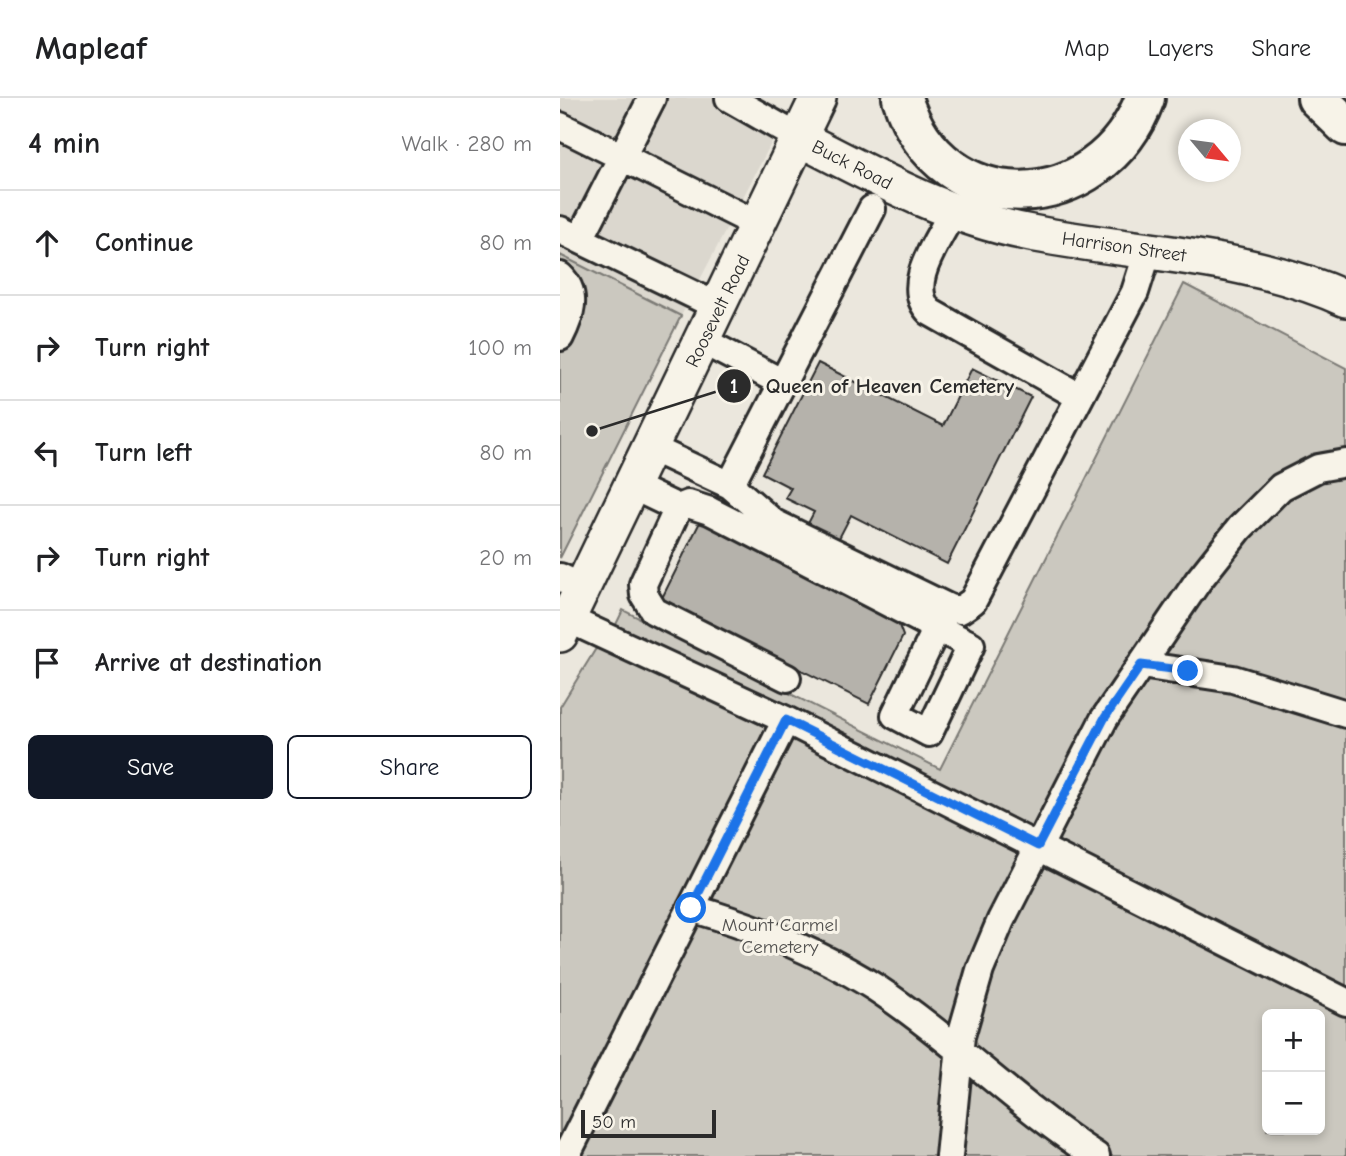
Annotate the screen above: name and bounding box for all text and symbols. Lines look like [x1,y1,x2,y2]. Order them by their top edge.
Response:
text: Mapleaf [35,29,147,67]
text: Map [1064,34,1110,62]
text: Layers [1148,34,1213,62]
text: Share [1251,34,1311,62]
north arrow [1178,119,1241,182]
text: 4 min [28,126,100,161]
text: Walk · 280 m [402,130,532,157]
street label: Buck Road [808,135,896,195]
icon: ahead [28,224,66,262]
street label: Harrison Street [1060,227,1188,267]
text: Continue [95,228,193,258]
text: 80 m [479,229,532,256]
street label: Roosevelt Road [681,251,755,371]
icon: right [28,329,66,367]
text: Turn right [95,333,209,363]
text: 100 m [468,334,532,361]
callout: Queen of Heaven Cemetery [717,365,1028,407]
text: 1 [730,374,738,398]
text: Queen of Heaven Cemetery [766,374,1015,398]
icon: left [28,434,66,472]
text: Turn left [95,438,192,468]
text: 80 m [479,439,532,466]
icon: right [28,539,66,577]
text: Turn right [95,543,209,573]
text: 20 m [479,544,532,571]
icon: arrive [28,644,66,682]
text: Arrive at destination [95,648,322,678]
route end [1172,655,1203,686]
button: Save [28,735,273,799]
button: Share [287,735,532,799]
route start [675,892,706,923]
park label: Mount Carmel Cemetery [722,914,838,958]
map controls [1262,1009,1325,1135]
button: + [1262,1009,1325,1072]
button: − [1262,1072,1325,1135]
scale bar [581,1107,716,1139]
text: 50 m [592,1111,636,1133]

